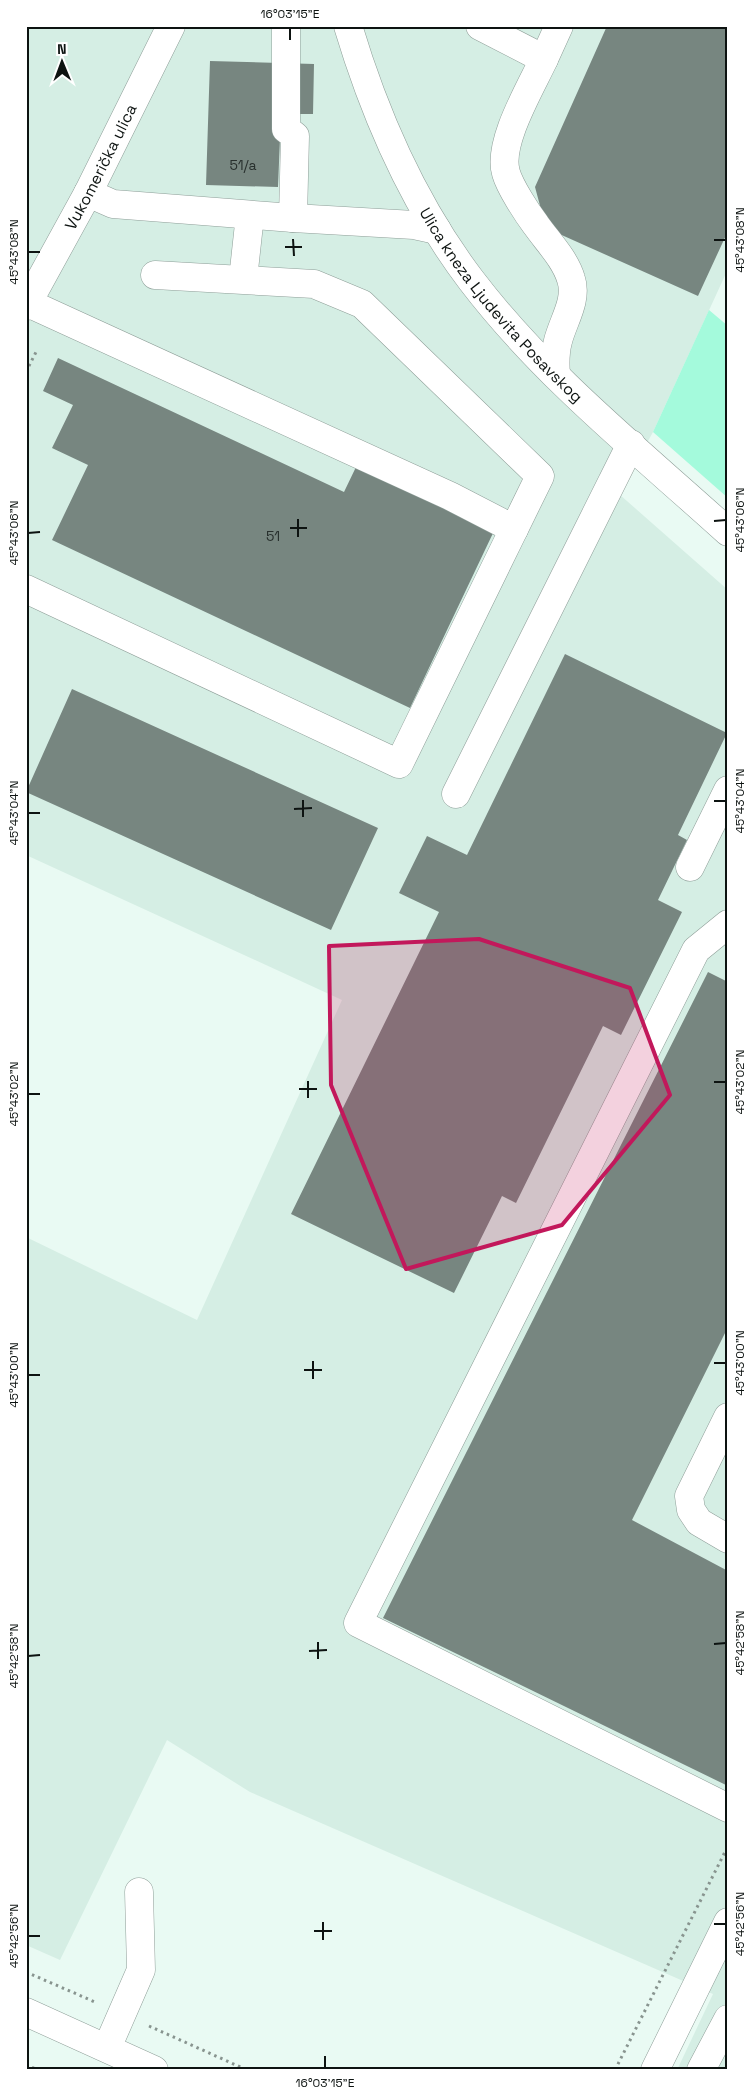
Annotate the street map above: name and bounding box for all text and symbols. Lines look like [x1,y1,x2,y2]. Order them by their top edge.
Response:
text: 16°03'15"E [261,6,320,22]
north arrow [38,38,88,88]
text: N [57,40,67,58]
street label: Vukomerička ulica [59,100,141,233]
house number: 51/a [229,156,257,174]
street label: Ulica kneza Ljudevita Posavskog [415,203,588,407]
text: 45°43'08"N [732,207,748,273]
text: 45°43'08"N [6,219,22,285]
text: 45°43'06"N [732,487,748,553]
text: 45°43'06"N [6,500,22,566]
house number: 51 [266,527,280,545]
text: 45°43'04"N [732,769,748,833]
text: 45°43'04"N [6,781,22,845]
text: 45°43'02"N [732,1049,748,1115]
text: 45°43'02"N [6,1061,22,1127]
text: 45°43'00"N [732,1330,748,1396]
text: 45°43'00"N [6,1342,22,1408]
text: 45°42'58"N [732,1611,748,1675]
text: 45°42'58"N [6,1624,22,1688]
text: 45°42'56"N [732,1892,748,1956]
text: 45°42'56"N [6,1904,22,1968]
text: 16°03'15"E [296,2075,355,2091]

